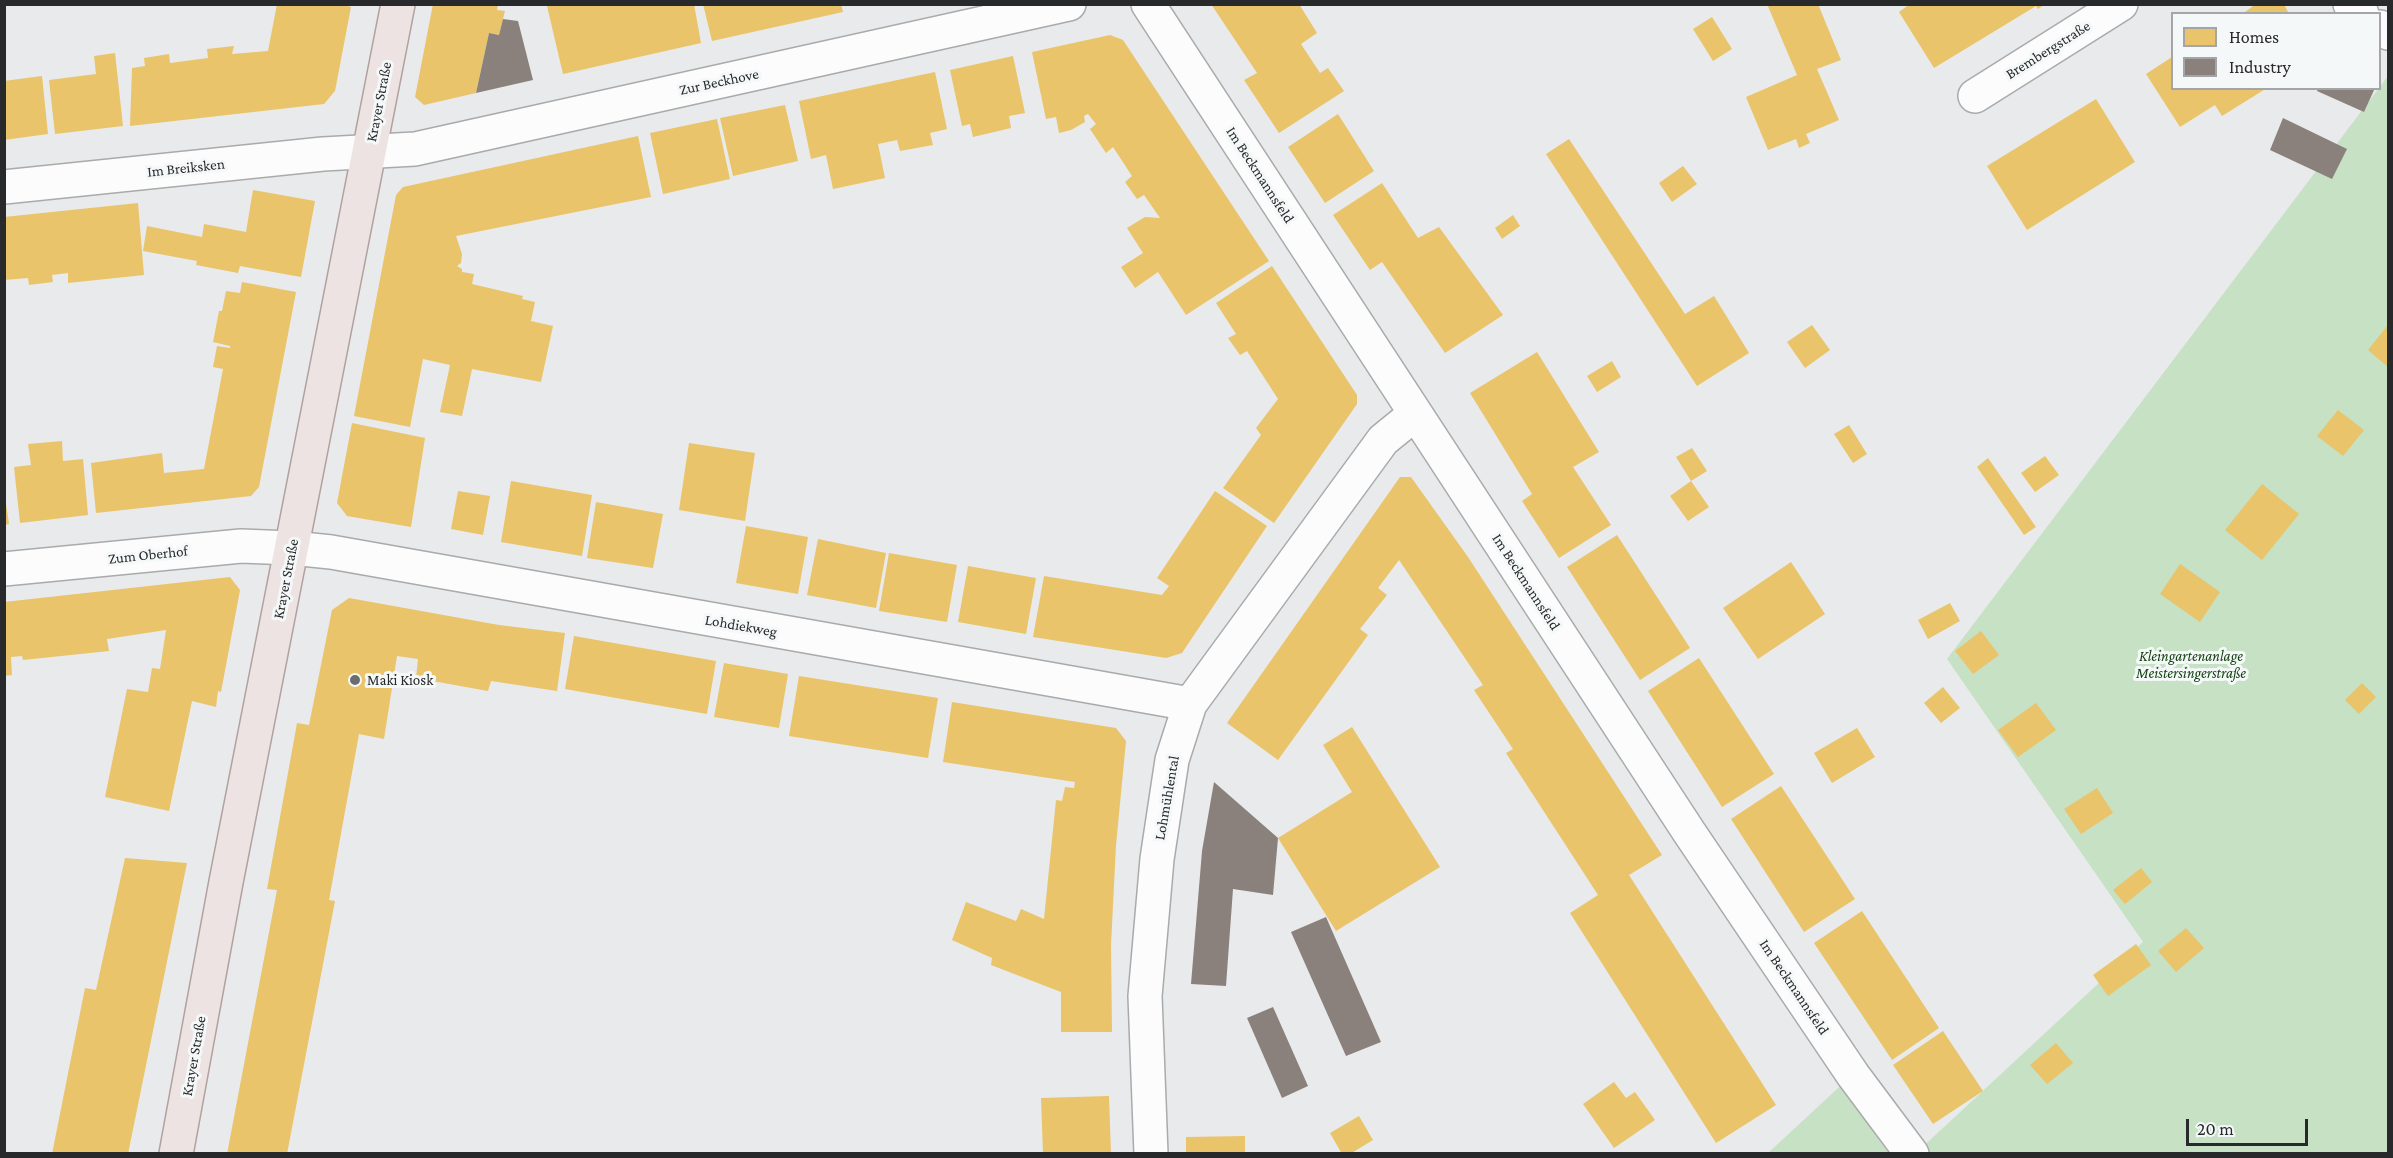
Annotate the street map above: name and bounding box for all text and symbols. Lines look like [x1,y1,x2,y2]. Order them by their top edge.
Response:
legend [2171,12,2381,90]
street label: Brembergstraße [2002,17,2094,83]
text: Homes [2229,27,2279,47]
text: Industry [2229,57,2291,77]
street label: Krayer Straße [362,61,396,143]
street label: Zur Beckhove [678,65,760,99]
street label: Im Beckmannsfeld [1222,123,1298,227]
street label: Im Breiksken [146,155,226,181]
street label: Im Beckmannsfeld [1488,530,1564,634]
street label: Krayer Straße [269,538,303,620]
street label: Zum Oberhof [107,542,189,568]
street label: Lohdiekweg [703,611,779,641]
park label: Kleingartenanlage Meistersingerstraße [2136,647,2246,682]
place label: Maki Kiosk [367,671,433,689]
marker: Maki Kiosk [348,673,362,687]
street label: Lohmühlental [1151,754,1183,842]
street label: Im Beckmannsfeld [1755,936,1833,1038]
street label: Krayer Straße [178,1015,210,1097]
scale bar [2189,1107,2310,1145]
text: 20 m [2197,1119,2234,1139]

